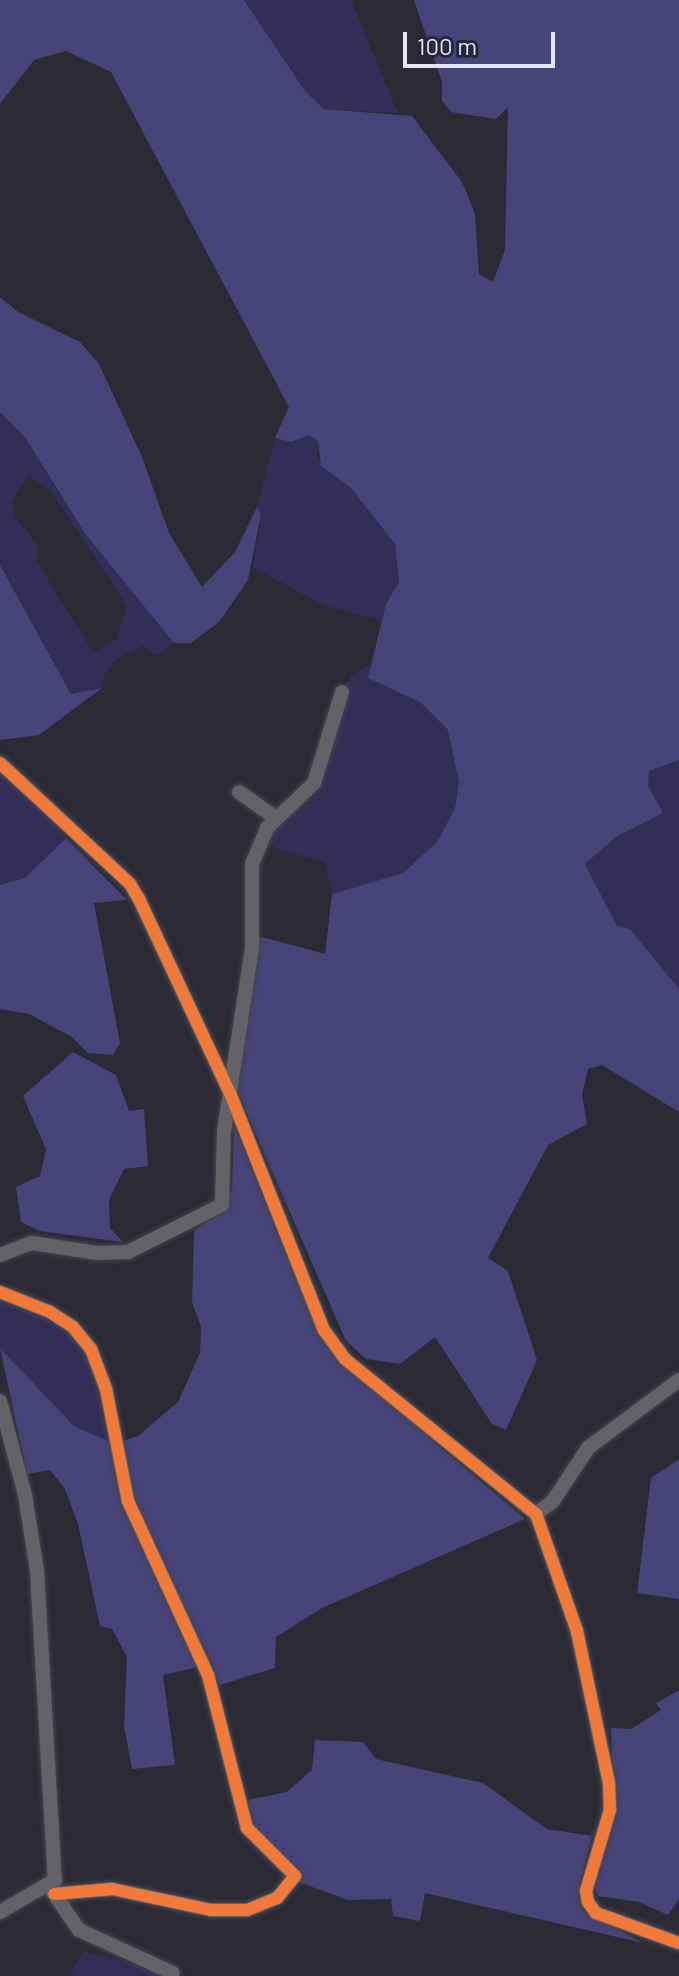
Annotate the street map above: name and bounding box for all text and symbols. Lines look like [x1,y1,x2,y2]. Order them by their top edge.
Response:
scale bar [407,16,559,66]
text: 100 m [417,31,477,60]

